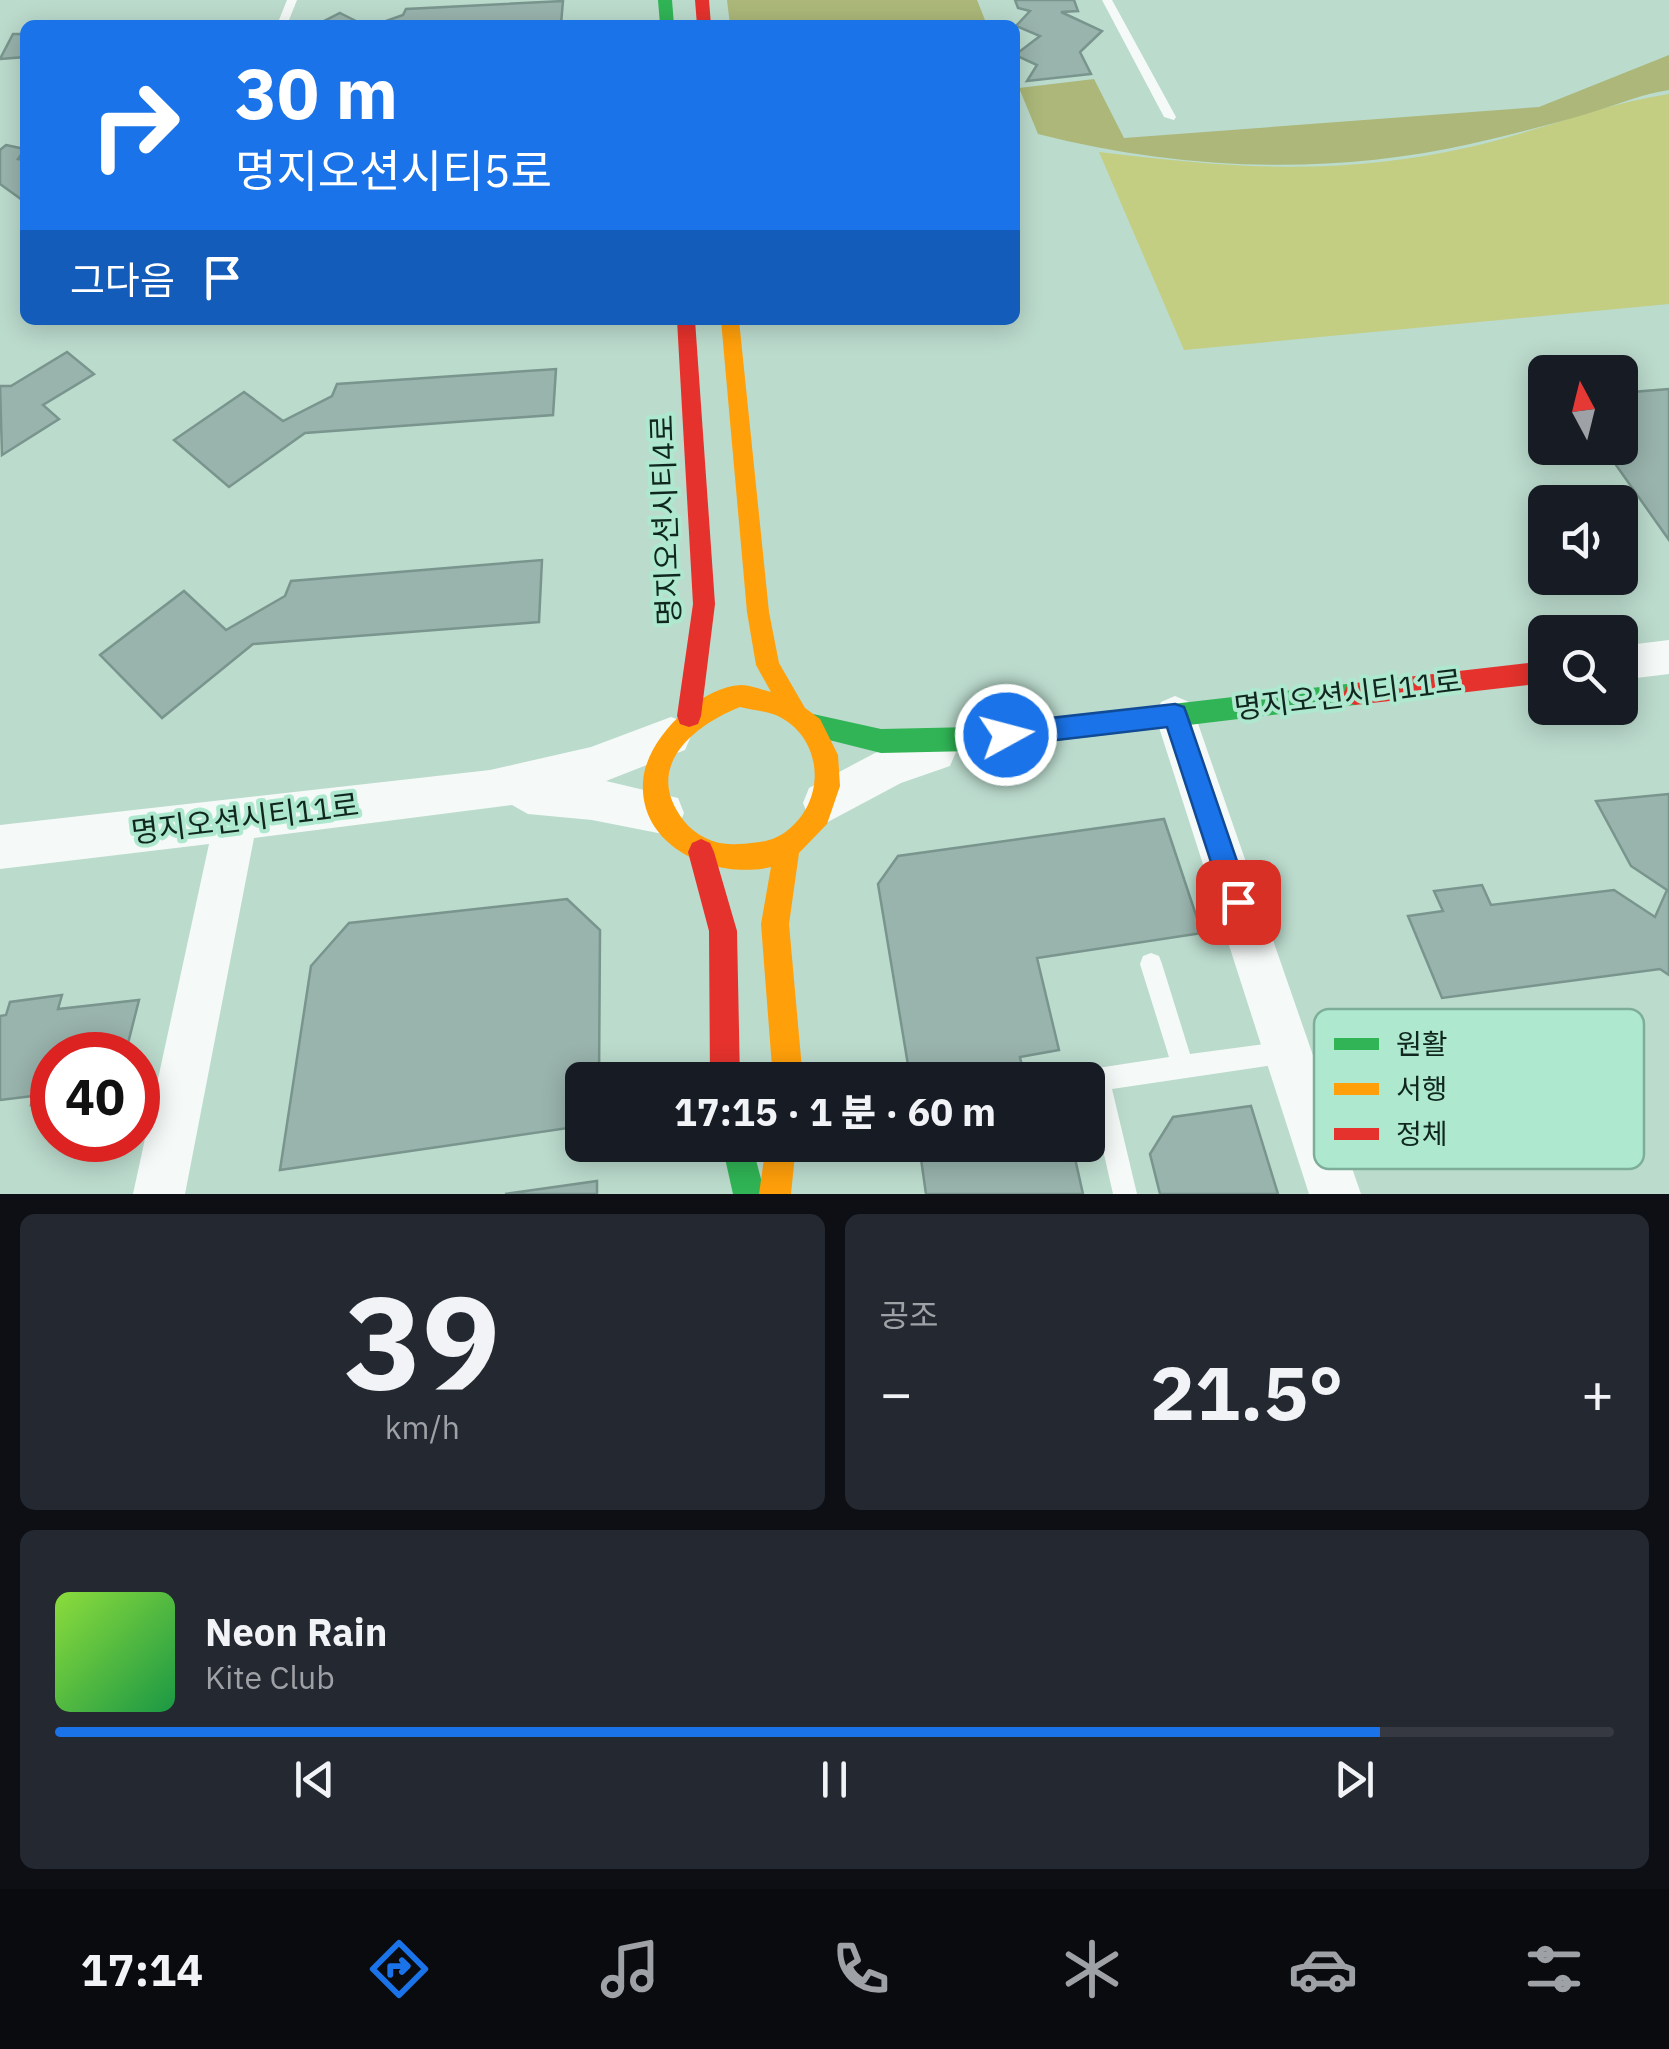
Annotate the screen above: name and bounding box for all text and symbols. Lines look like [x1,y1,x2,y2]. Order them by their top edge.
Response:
text: 30 m [235,47,398,138]
icon: right [70,60,200,190]
text: 명지오션시티5로 [235,141,552,199]
icon: arrive [195,250,250,305]
text: 그다음 [70,255,175,304]
north arrow [1528,355,1638,465]
map controls [1528,355,1638,725]
street label: 명지오션시티4로 [641,414,688,626]
button: sound [1528,485,1638,595]
button: search [1528,615,1638,725]
street label: 명지오션시티11로 [1232,660,1464,727]
position arrow [954,683,1058,787]
street label: 명지오션시티11로 [129,784,361,851]
pin [1196,860,1281,945]
icon: arrive [1211,875,1266,930]
legend [1314,1009,1644,1169]
text: 원활 [1396,1025,1448,1062]
speed limit sign: 40 [30,1032,160,1162]
text: 서행 [1396,1070,1448,1107]
text: 17:15 · 1 분 · 60 m [674,1087,996,1136]
text: 정체 [1396,1115,1448,1152]
text: 39 [344,1256,500,1425]
text: 공조 [880,1294,938,1336]
text: 21.5° [1150,1343,1344,1441]
text: − [880,1357,913,1428]
text: + [1581,1357,1614,1428]
text: km/h [385,1406,460,1448]
text: Neon Rain [205,1607,387,1656]
text: Kite Club [205,1656,335,1698]
icon: previous [287,1752,342,1807]
icon: pause [807,1752,862,1807]
icon: next [1327,1752,1382,1807]
icon: directions [364,1934,434,2004]
icon: music [595,1934,665,2004]
icon: phone [826,1934,896,2004]
icon: climate [1057,1934,1127,2004]
icon: car [1288,1934,1358,2004]
icon: filters [1519,1934,1589,2004]
text: 17:14 [80,1940,203,1998]

